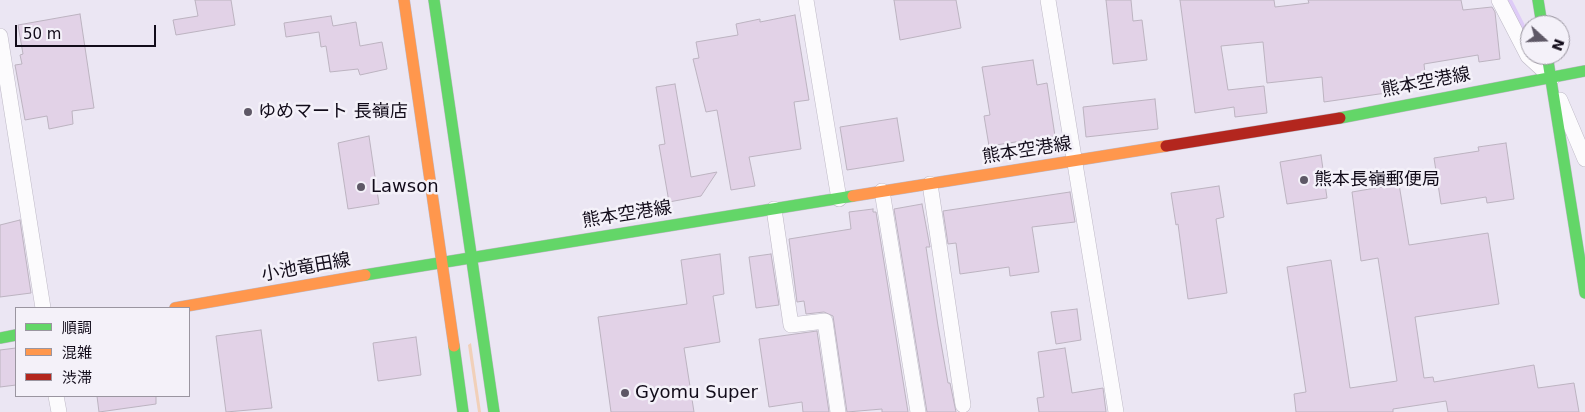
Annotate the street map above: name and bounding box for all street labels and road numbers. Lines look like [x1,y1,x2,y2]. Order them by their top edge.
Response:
street label: 熊本空港線 [1380,64,1472,102]
street label: 熊本空港線 [981,133,1073,169]
street label: 熊本空港線 [581,197,673,233]
street label: 小池竜田線 [260,250,352,286]

